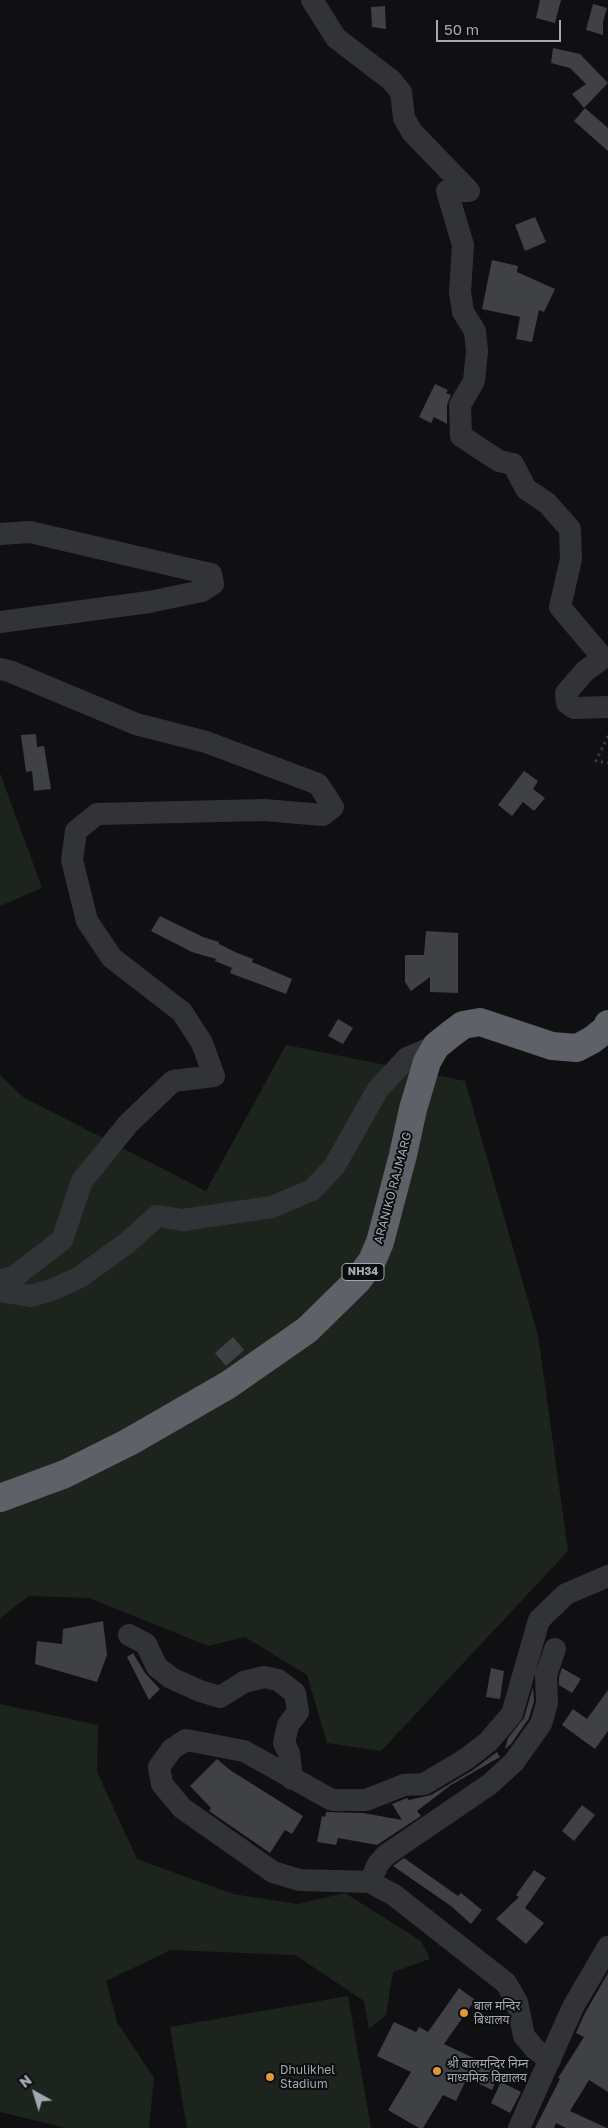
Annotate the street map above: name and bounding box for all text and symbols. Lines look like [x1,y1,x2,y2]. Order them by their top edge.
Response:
scale bar [438,10,563,42]
text: 50 m [444,20,479,38]
street label: ARANIKO RAJMARG [371,1131,415,1245]
road number: NH34 [342,1264,384,1280]
place label: बाल मन्दिर बिधालय [474,1999,520,2027]
marker: बाल मन्दिर बिधालय [458,2007,470,2019]
place label: श्री बालमन्दिर निम्न माध्यमिक विद्यालय [447,2057,528,2085]
place label: Dhulikhel Stadium [280,2063,335,2091]
marker: श्री बालमन्दिर निम्न माध्यमिक विद्यालय [431,2065,443,2077]
north arrow [10,2068,60,2118]
text: N [16,2071,35,2091]
marker: Dhulikhel Stadium [264,2071,276,2083]

